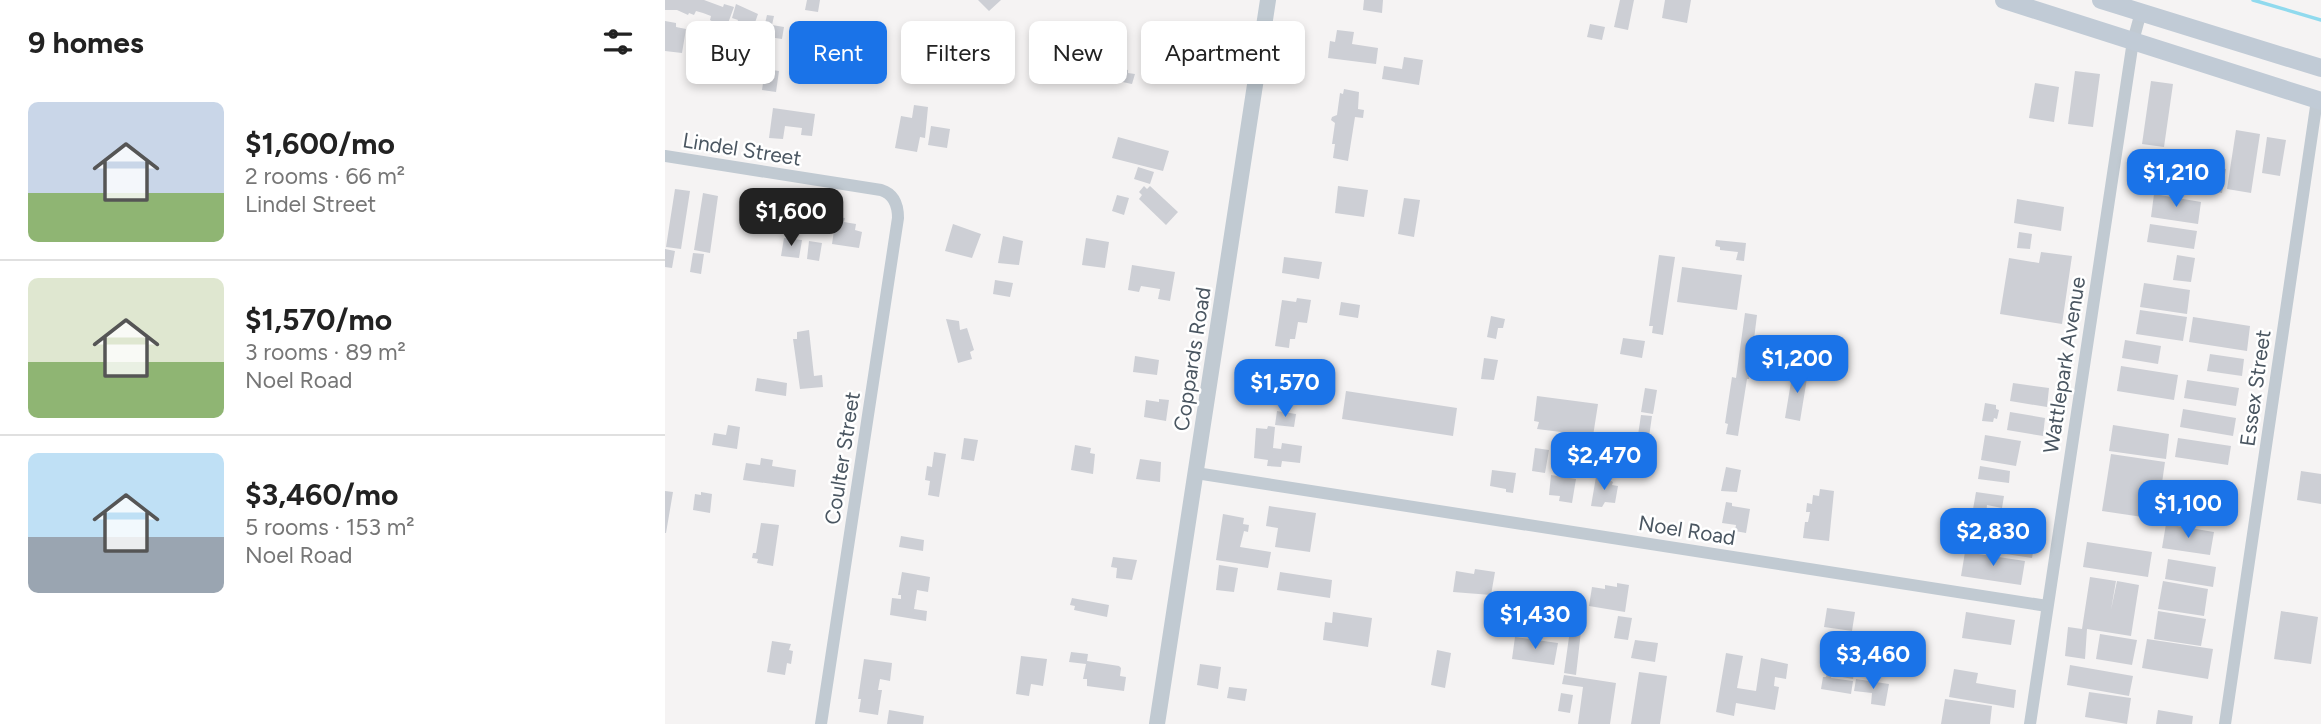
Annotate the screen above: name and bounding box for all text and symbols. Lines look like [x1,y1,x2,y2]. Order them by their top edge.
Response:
chip: Buy [686,21,775,84]
chip: Rent [789,21,887,84]
chip: Filters [901,21,1015,84]
chip: New [1029,21,1127,84]
chip: Apartment [1141,21,1305,84]
icon: filters [599,23,637,61]
text: 9 homes [28,24,144,61]
text: $1,600/mo [245,125,395,162]
street label: Lindel Street [681,127,803,171]
icon: home [84,130,168,214]
pin: $1,210 [2119,150,2233,209]
text: $1,210 [2143,158,2209,186]
text: 2 rooms · 66 m² [245,162,405,190]
pin: $1,600 [734,188,848,248]
text: Lindel Street [245,190,376,218]
text: $1,600 [755,197,827,225]
street label: Wattlepark Avenue [2038,275,2090,455]
street label: Coppards Road [1168,285,1216,433]
text: $1,570/mo [245,301,392,338]
icon: home [84,306,168,390]
street label: Essex Street [2234,328,2276,448]
pin: $1,200 [1740,336,1854,395]
text: 3 rooms · 89 m² [245,338,406,366]
text: $1,200 [1761,344,1833,372]
pin: $1,570 [1228,360,1342,419]
text: Noel Road [245,366,352,394]
text: $1,570 [1250,368,1320,396]
street label: Coulter Street [819,390,865,526]
pin: $2,470 [1547,433,1661,492]
text: $2,470 [1567,441,1641,469]
text: $3,460/mo [245,476,398,513]
pin: $1,100 [2131,480,2245,540]
icon: home [84,481,168,565]
text: $1,100 [2154,489,2222,517]
pin: $2,830 [1936,508,2050,568]
street label: Noel Road [1637,510,1737,550]
text: 5 rooms · 153 m² [245,513,415,541]
text: $2,830 [1956,517,2030,545]
text: Noel Road [245,541,352,569]
pin: $1,430 [1478,592,1592,651]
text: $1,430 [1500,600,1570,628]
pin: $3,460 [1816,632,1930,691]
text: $3,460 [1836,640,1910,668]

